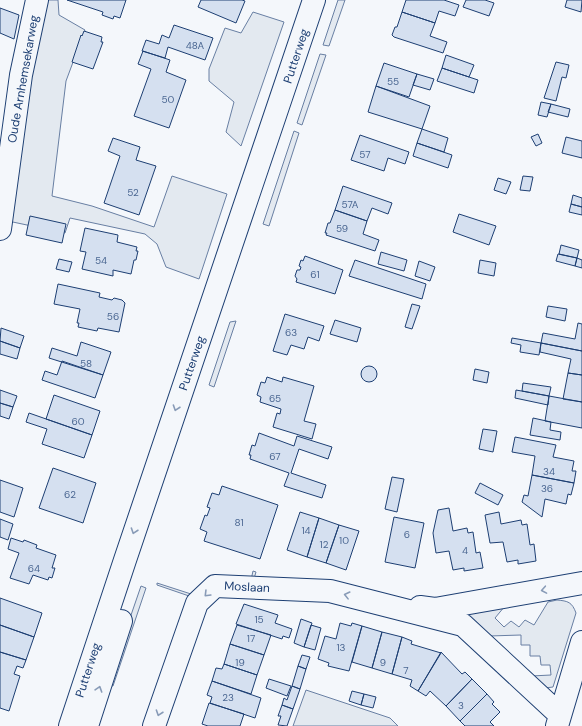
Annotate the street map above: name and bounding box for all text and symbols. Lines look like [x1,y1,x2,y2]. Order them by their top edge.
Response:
street label: Oude Arnhemsekarweg [4,13,42,144]
street label: Putterweg [280,26,312,85]
house number: 48A [186,39,205,52]
house number: 55 [387,75,399,88]
house number: 50 [162,93,175,106]
house number: 57 [359,148,371,161]
house number: 52 [127,186,139,199]
house number: 57A [341,198,359,211]
house number: 59 [336,222,348,235]
house number: 54 [95,254,107,267]
house number: 61 [310,268,320,281]
house number: 56 [107,310,119,323]
house number: 63 [285,326,297,339]
street label: Putterweg [175,333,209,392]
house number: 58 [80,357,92,370]
house number: 65 [269,392,281,405]
one-way arrow [173,405,181,412]
house number: 60 [71,415,85,428]
house number: 67 [269,450,281,463]
house number: 34 [543,465,555,478]
house number: 36 [541,482,553,495]
house number: 62 [64,488,76,501]
house number: 81 [235,516,244,529]
house number: 14 [301,524,311,537]
one-way arrow [131,528,139,535]
house number: 6 [404,528,410,541]
house number: 10 [339,534,349,547]
house number: 12 [320,538,329,551]
house number: 4 [462,544,468,557]
house number: 64 [28,562,40,575]
street label: Moslaan [224,578,270,596]
one-way arrow [540,585,547,593]
one-way arrow [204,589,212,597]
one-way arrow [344,592,350,600]
house number: 15 [254,613,264,626]
house number: 17 [247,632,255,645]
street label: Putterweg [72,640,104,699]
house number: 13 [336,641,346,654]
house number: 19 [235,656,245,669]
house number: 9 [380,656,386,669]
house number: 7 [403,664,409,677]
one-way arrow [94,686,103,693]
house number: 23 [222,691,234,704]
house number: 3 [458,699,464,712]
one-way arrow [155,709,164,716]

